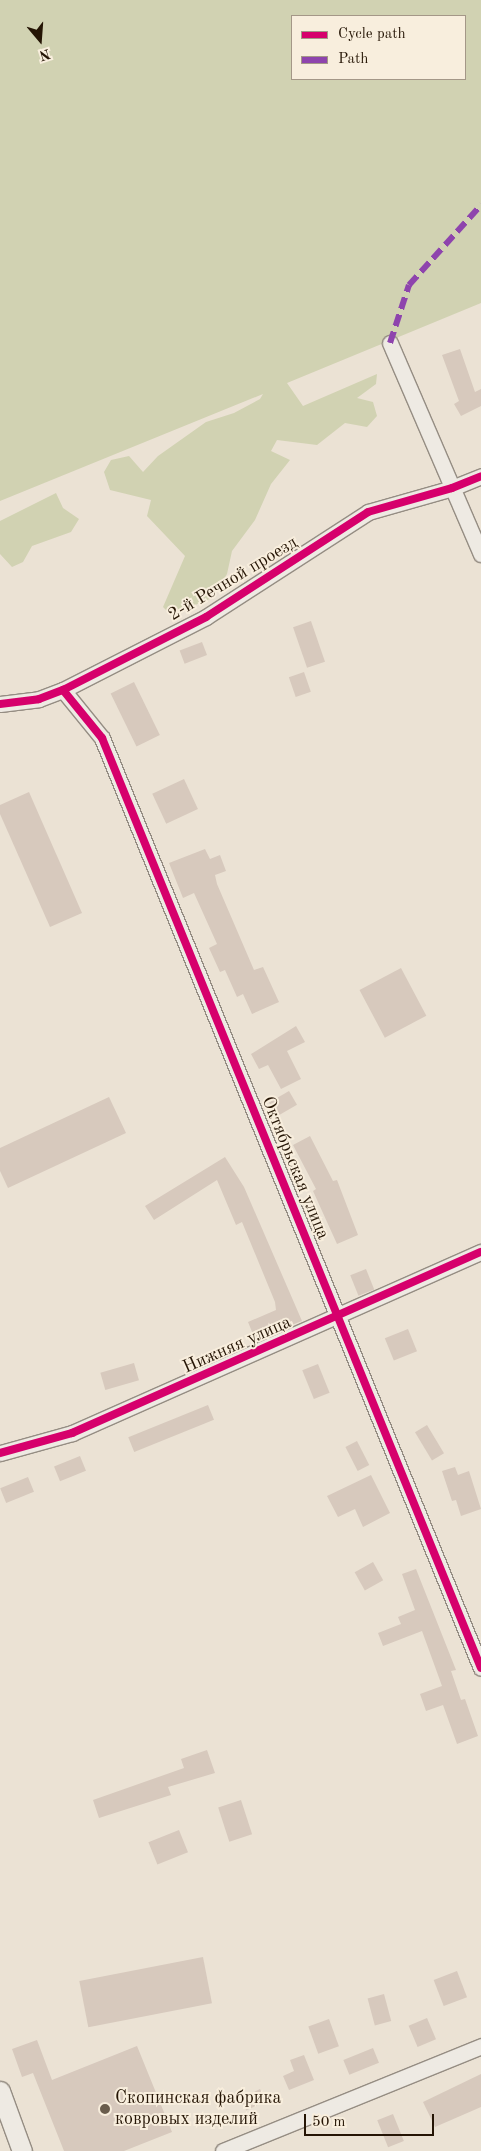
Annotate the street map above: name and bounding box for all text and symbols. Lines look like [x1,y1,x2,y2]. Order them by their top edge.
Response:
north arrow [15,15,65,65]
legend [291,15,466,80]
text: Cycle path [338,27,406,42]
text: N [37,46,52,63]
text: Path [338,52,368,67]
street label: 2-й Речной проезд [164,532,302,626]
street label: Октябрьская улица [256,1093,334,1243]
street label: Нижняя улица [179,1311,295,1379]
place label: Скопинская фабрика ковровых изделий [115,2088,281,2130]
marker: Скопинская фабрика ковровых изделий [99,2103,111,2115]
scale bar [306,2104,436,2136]
text: 50 m [312,2115,346,2130]

